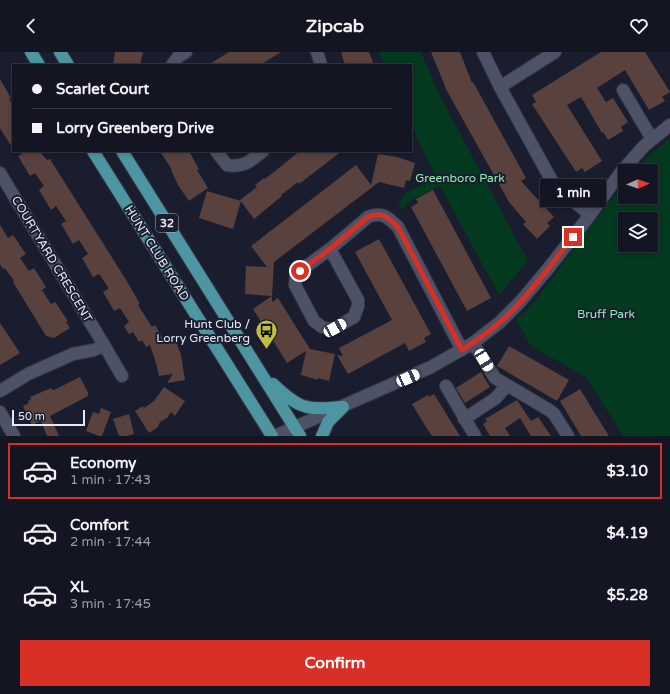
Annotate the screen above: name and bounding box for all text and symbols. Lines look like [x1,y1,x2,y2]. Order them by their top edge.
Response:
icon: back [20,15,42,37]
text: Zipcab [306,15,364,37]
icon: heart [628,15,650,37]
text: Scarlet Court [56,80,149,98]
text: Lorry Greenberg Drive [56,119,214,137]
north arrow [618,164,658,204]
map controls [618,164,658,252]
park label: Greenboro Park [415,171,505,185]
callout: 1 min [540,179,606,207]
text: 1 min [556,185,590,201]
street label: COURTYARD CRESCENT [9,193,96,325]
street label: HUNT CLUB ROAD [122,203,192,303]
button: layers [618,212,658,252]
road number: 32 [156,214,178,232]
route end [564,228,582,246]
route start [291,262,309,280]
park label: Bruff Park [577,307,636,321]
place label: Hunt Club / Lorry Greenberg [156,317,250,345]
car [322,317,348,339]
bus stop icon: Hunt Club / Lorry Greenberg [253,318,279,351]
car [473,347,495,373]
car [395,368,421,388]
scale bar [12,408,85,427]
text: 50 m [18,410,45,423]
icon: car [22,453,58,489]
text: Economy [70,454,136,472]
text: $3.10 [607,462,648,480]
text: 1 min · 17:43 [70,472,151,488]
icon: car [22,515,58,551]
text: Comfort [70,516,129,534]
text: $4.19 [607,524,648,542]
text: 2 min · 17:44 [70,534,151,550]
icon: car [22,577,58,613]
text: XL [70,578,89,596]
text: $5.28 [607,586,648,604]
text: 3 min · 17:45 [70,596,151,612]
button: Confirm [20,640,650,686]

